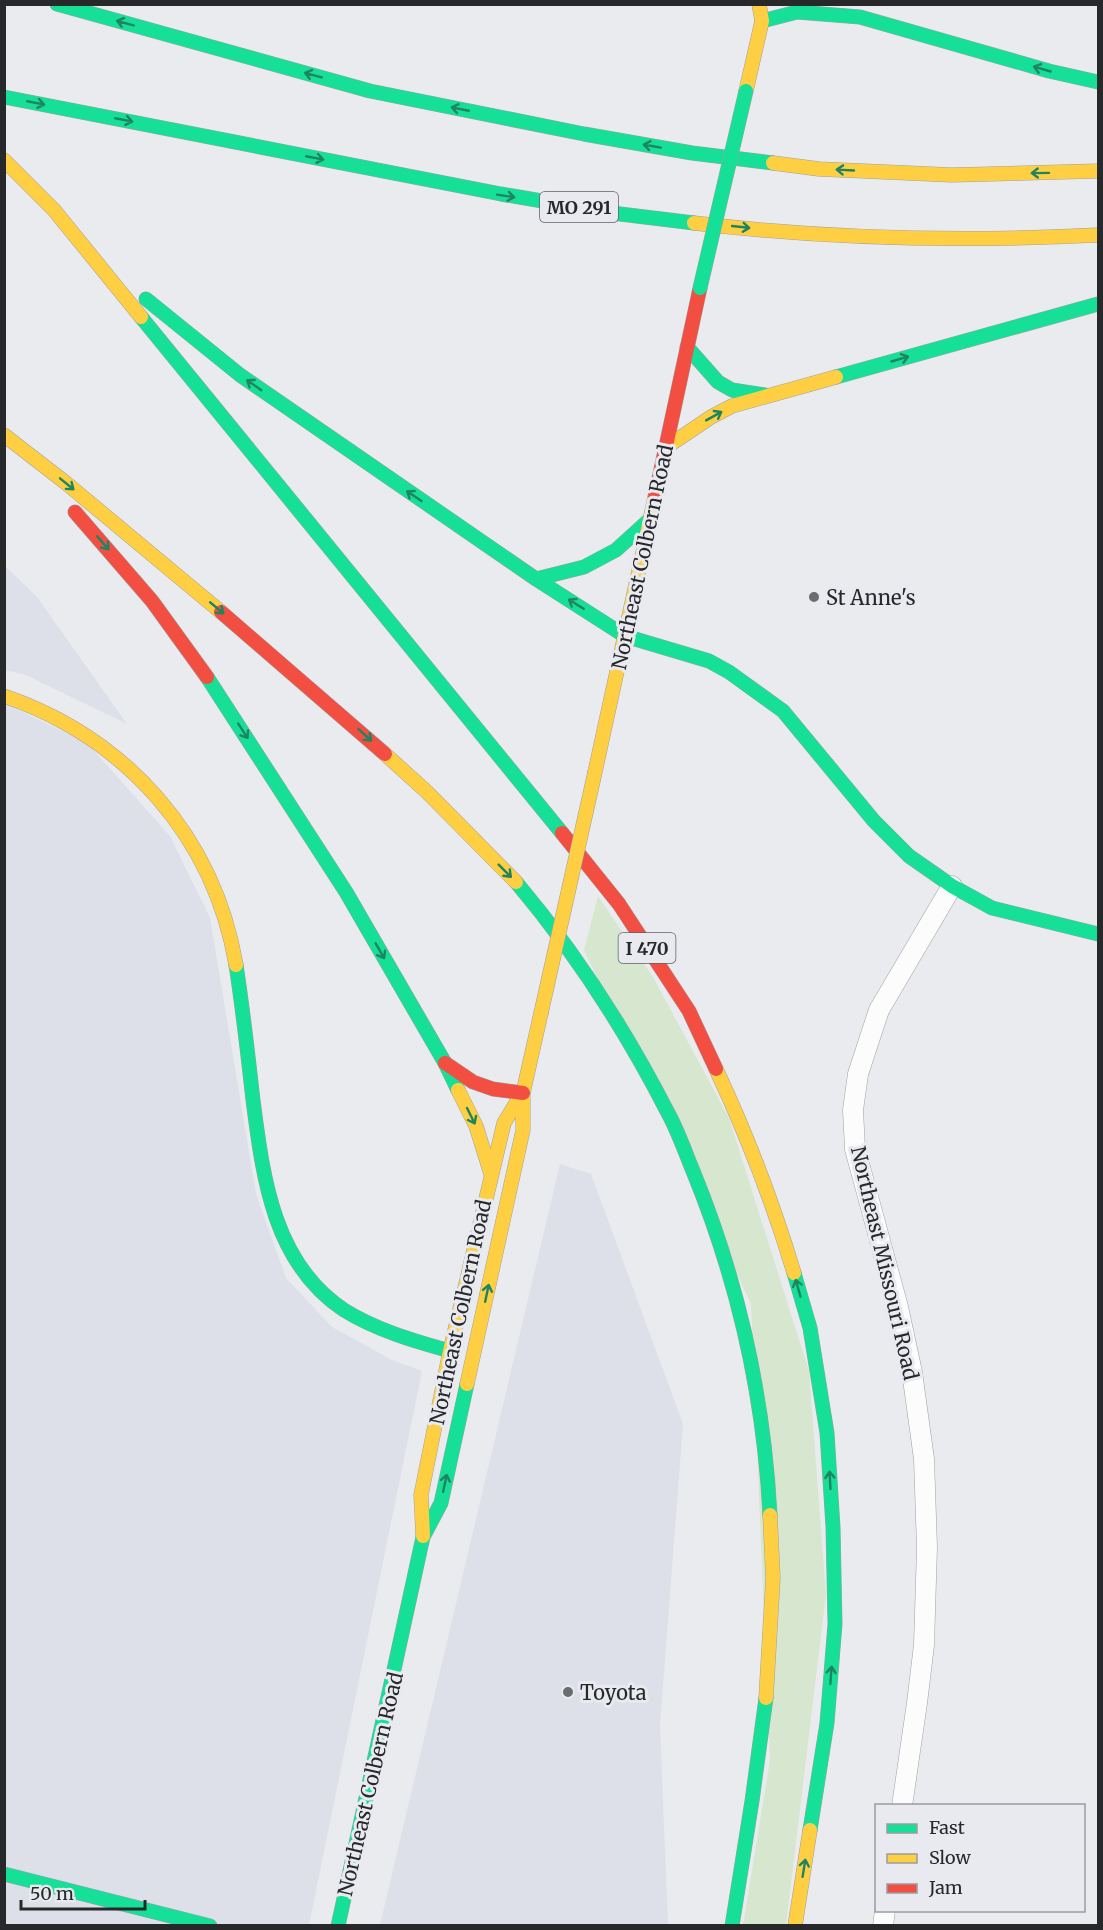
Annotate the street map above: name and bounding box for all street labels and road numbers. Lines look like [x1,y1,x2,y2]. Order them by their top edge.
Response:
road number: MO 291 [540,192,618,222]
street label: Northeast Colbern Road [606,442,678,672]
road number: I 470 [618,933,676,963]
street label: Northeast Missouri Road [846,1144,924,1382]
street label: Northeast Colbern Road [424,1197,496,1427]
street label: Northeast Colbern Road [332,1670,408,1898]

